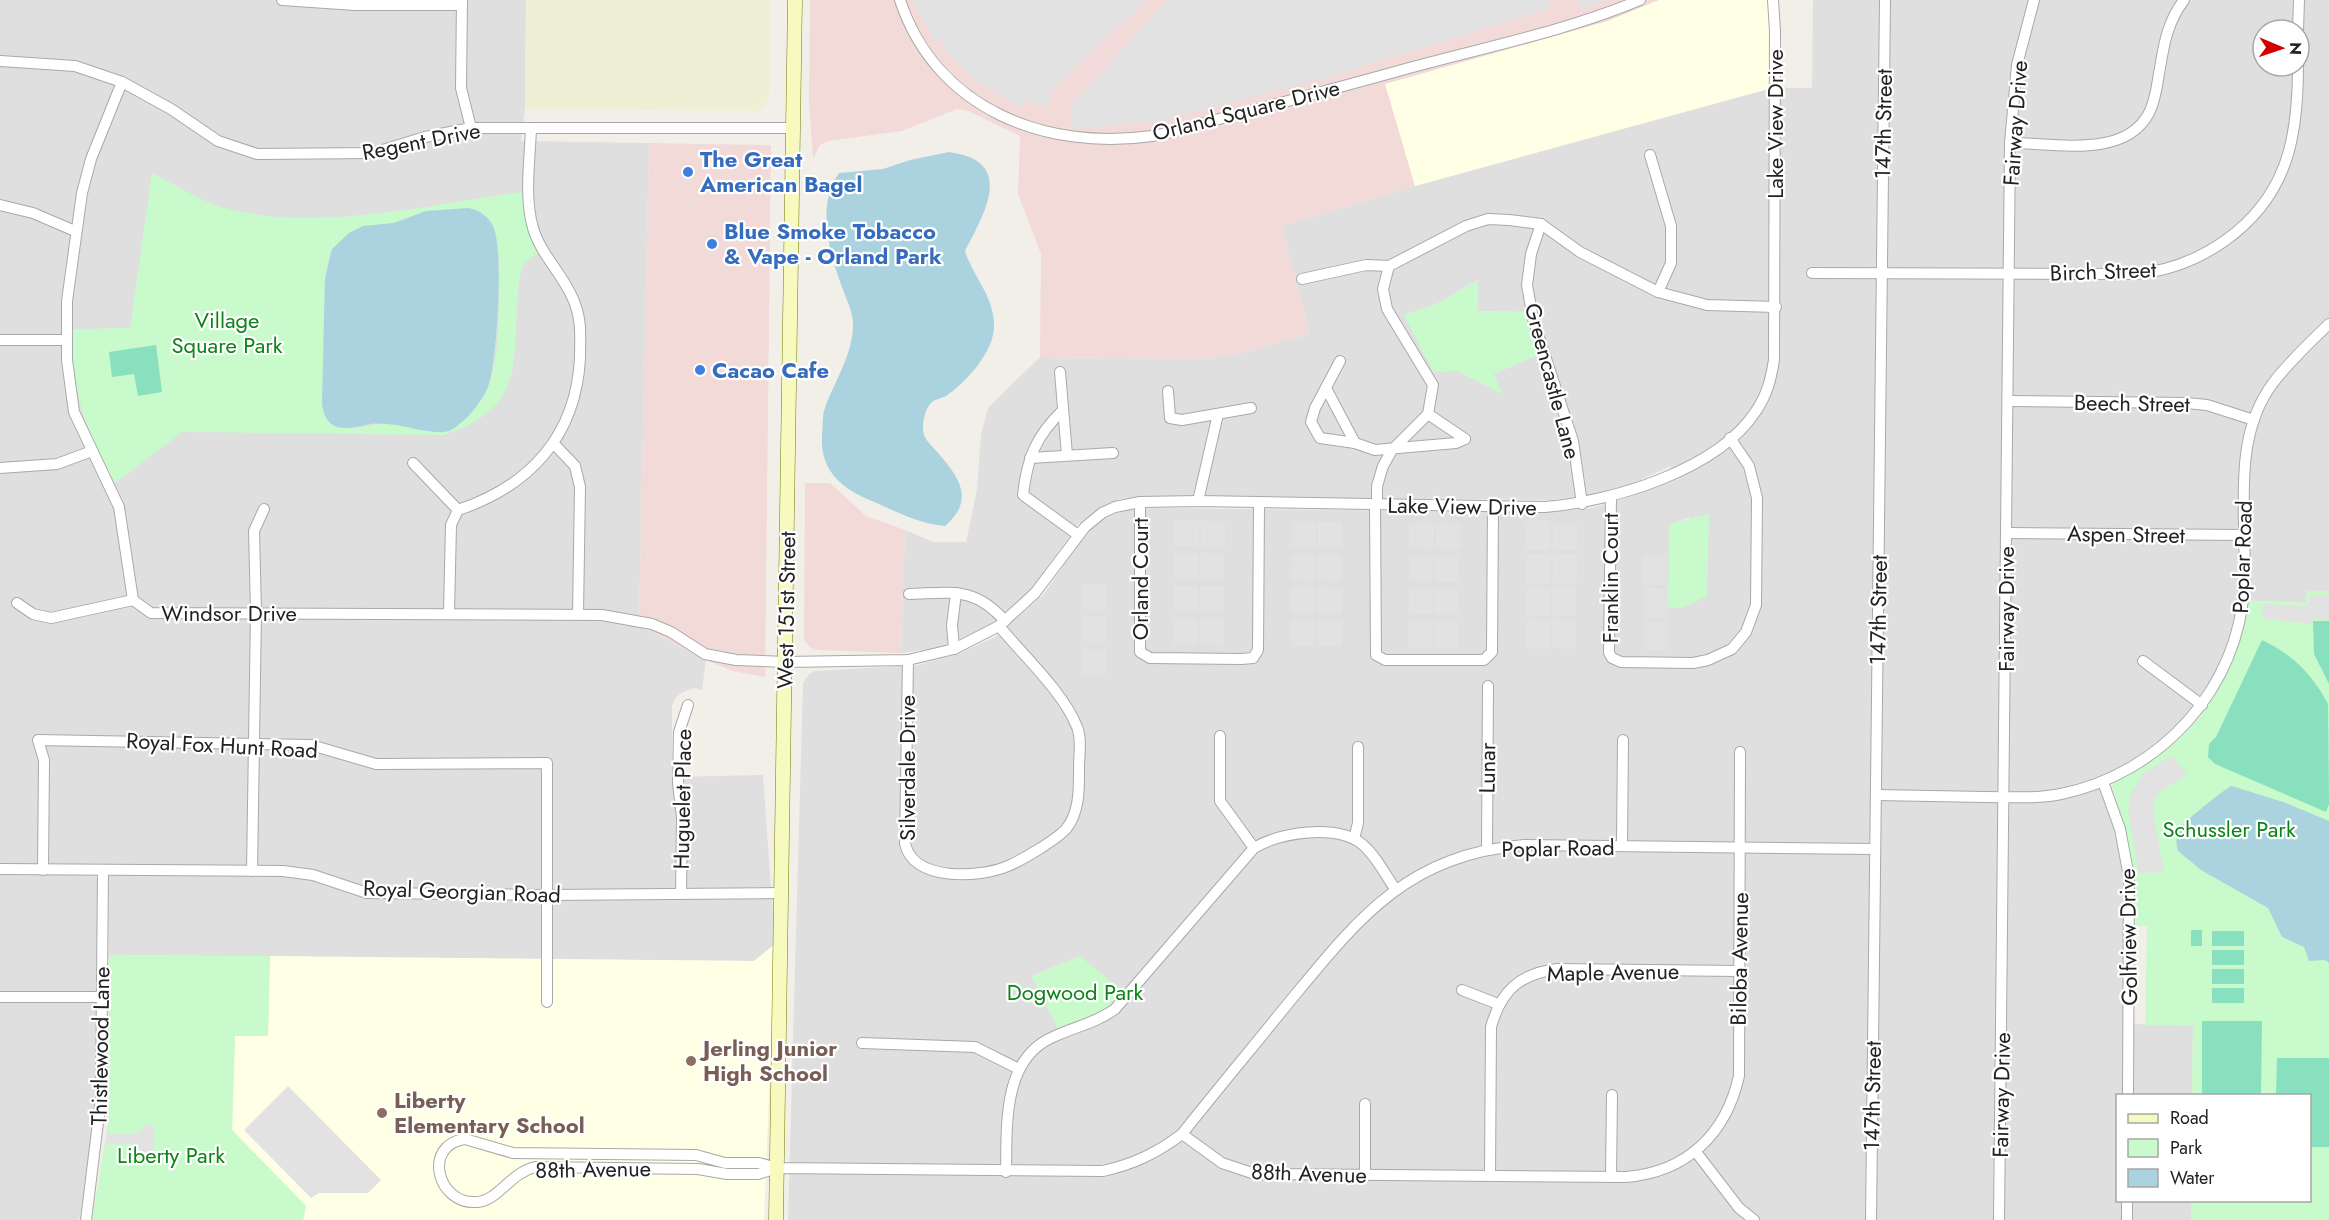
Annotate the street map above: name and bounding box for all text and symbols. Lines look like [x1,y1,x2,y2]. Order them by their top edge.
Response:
north arrow [2251,18,2311,78]
text: N [2284,42,2307,55]
street label: Lake View Drive [1759,49,1791,199]
street label: Fairway Drive [1995,59,2035,187]
street label: 147th Street [1866,68,1900,179]
street label: Orland Square Drive [1149,71,1343,149]
street label: Regent Drive [359,114,483,168]
place label: The Great American Bagel [699,143,862,200]
marker: The Great American Bagel [681,165,695,179]
place label: Blue Smoke Tobacco & Vape - Orland Park [724,215,942,272]
marker: Blue Smoke Tobacco & Vape - Orland Park [705,237,719,251]
street label: Birch Street [2049,253,2157,289]
street label: Greencastle Lane [1517,300,1589,462]
park label: Village Square Park [171,304,283,361]
place label: Cacao Cafe [712,354,829,386]
marker: Cacao Cafe [693,363,707,377]
street label: Beech Street [2074,386,2191,420]
street label: Lake View Drive [1387,489,1537,523]
street label: Poplar Road [2224,500,2260,614]
street label: Franklin Court [1594,512,1626,643]
street label: Orland Court [1124,517,1156,640]
street label: Aspen Street [2067,517,2186,551]
street label: West 151st Street [769,530,803,689]
street label: Fairway Drive [1990,546,2022,672]
street label: 147th Street [1861,554,1895,665]
street label: Windsor Drive [161,597,297,629]
street label: Silverdale Drive [891,695,923,841]
street label: Royal Fox Hunt Road [125,724,319,766]
street label: Huguelet Place [665,728,699,870]
street label: Lunar [1471,742,1503,794]
park label: Schussler Park [2162,813,2296,845]
street label: Poplar Road [1501,831,1615,865]
street label: Golfview Drive [2111,868,2145,1006]
street label: Royal Georgian Road [363,872,561,910]
street label: Biloba Avenue [1722,892,1756,1026]
street label: Maple Avenue [1546,955,1680,989]
street label: Thistlewood Lane [83,966,117,1126]
park label: Dogwood Park [1007,976,1144,1008]
place label: Jerling Junior High School [699,1032,837,1089]
street label: Fairway Drive [1984,1032,2018,1158]
street label: 147th Street [1855,1040,1889,1151]
marker: Jerling Junior High School [684,1054,698,1068]
place label: Liberty Elementary School [394,1084,585,1141]
legend [2116,1094,2311,1202]
text: Road [2170,1105,2209,1131]
marker: Liberty Elementary School [375,1106,389,1120]
text: Park [2170,1135,2202,1161]
park label: Liberty Park [117,1139,225,1171]
street label: 88th Avenue [535,1152,651,1186]
street label: 88th Avenue [1250,1155,1368,1191]
text: Water [2170,1165,2215,1191]

